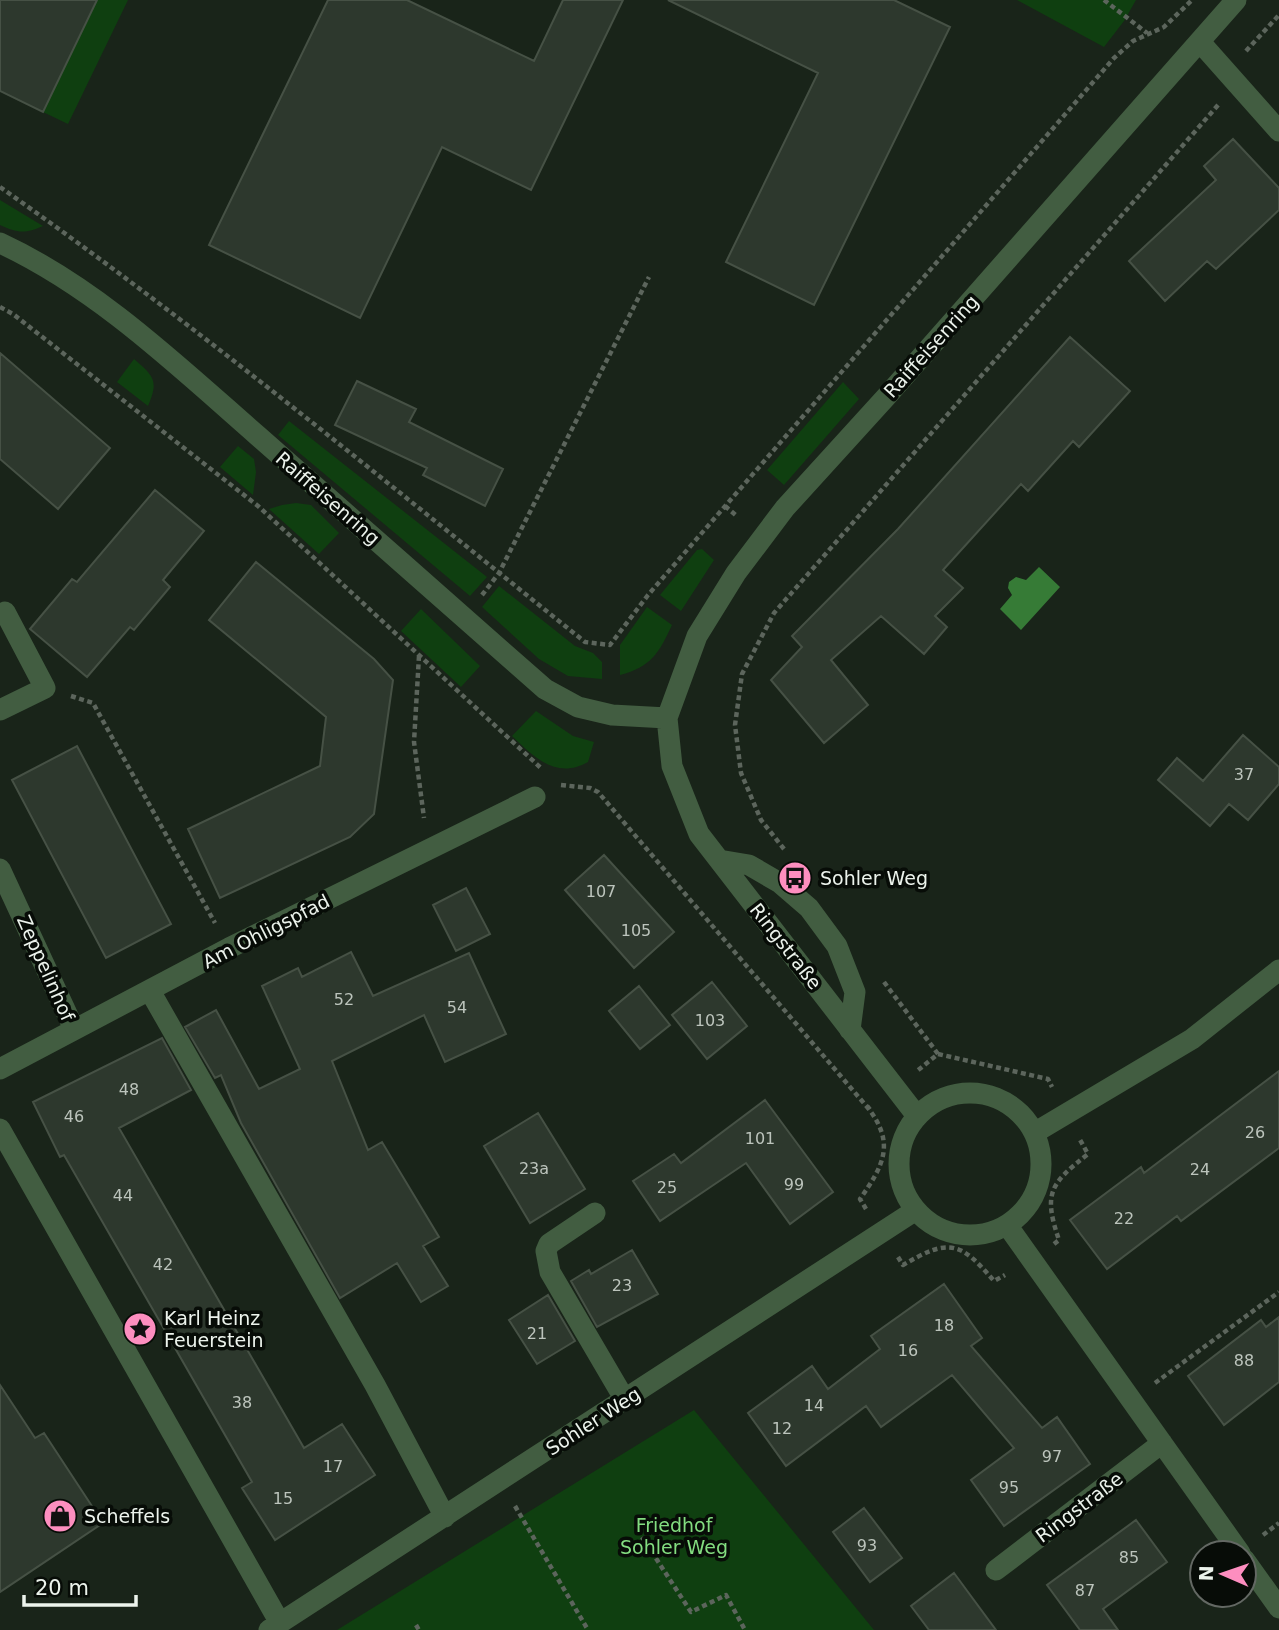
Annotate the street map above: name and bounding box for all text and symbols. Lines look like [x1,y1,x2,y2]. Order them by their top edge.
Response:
street label: Raiffeisenring [879,290,983,402]
street label: Raiffeisenring [272,447,384,549]
house number: 37 [1234,765,1254,784]
bus stop icon: Sohler Weg [776,859,814,897]
place label: Sohler Weg [820,867,928,889]
house number: 107 [586,882,616,901]
street label: Am Ohligspfad [199,890,333,972]
street label: Ringstraße [746,899,826,993]
street label: Zeppelinhof [13,912,80,1025]
house number: 105 [621,921,651,940]
house number: 52 [334,990,354,1009]
house number: 54 [447,998,467,1017]
house number: 103 [695,1011,725,1030]
house number: 48 [119,1080,139,1099]
house number: 46 [64,1107,84,1126]
house number: 26 [1245,1123,1265,1142]
house number: 101 [745,1129,775,1148]
house number: 23a [519,1159,549,1178]
house number: 24 [1190,1160,1210,1179]
house number: 99 [784,1175,804,1194]
house number: 25 [657,1178,677,1197]
house number: 44 [113,1186,133,1205]
house number: 22 [1114,1209,1134,1228]
house number: 42 [153,1255,173,1274]
house number: 23 [612,1276,632,1295]
place label: Karl Heinz Feuerstein [164,1307,263,1351]
place icon: Karl Heinz Feuerstein [121,1310,159,1348]
house number: 18 [934,1316,954,1335]
house number: 21 [527,1324,547,1343]
house number: 16 [898,1341,918,1360]
house number: 88 [1234,1351,1254,1370]
street label: Sohler Weg [542,1382,644,1460]
house number: 38 [232,1393,252,1412]
house number: 14 [804,1396,824,1415]
house number: 12 [772,1419,792,1438]
house number: 97 [1042,1447,1062,1466]
house number: 17 [323,1457,343,1476]
street label: Ringstraße [1031,1467,1127,1547]
house number: 95 [999,1478,1019,1497]
house number: 15 [273,1489,293,1508]
shop icon: Scheffels [41,1497,79,1535]
place label: Scheffels [84,1505,170,1527]
park label: Friedhof Sohler Weg [620,1514,728,1558]
house number: 93 [857,1536,877,1555]
north arrow [1188,1539,1258,1609]
house number: 85 [1119,1548,1139,1567]
scale bar [24,1564,136,1608]
text: N [1195,1565,1217,1582]
text: 20 m [35,1576,89,1600]
house number: 87 [1075,1581,1095,1600]

